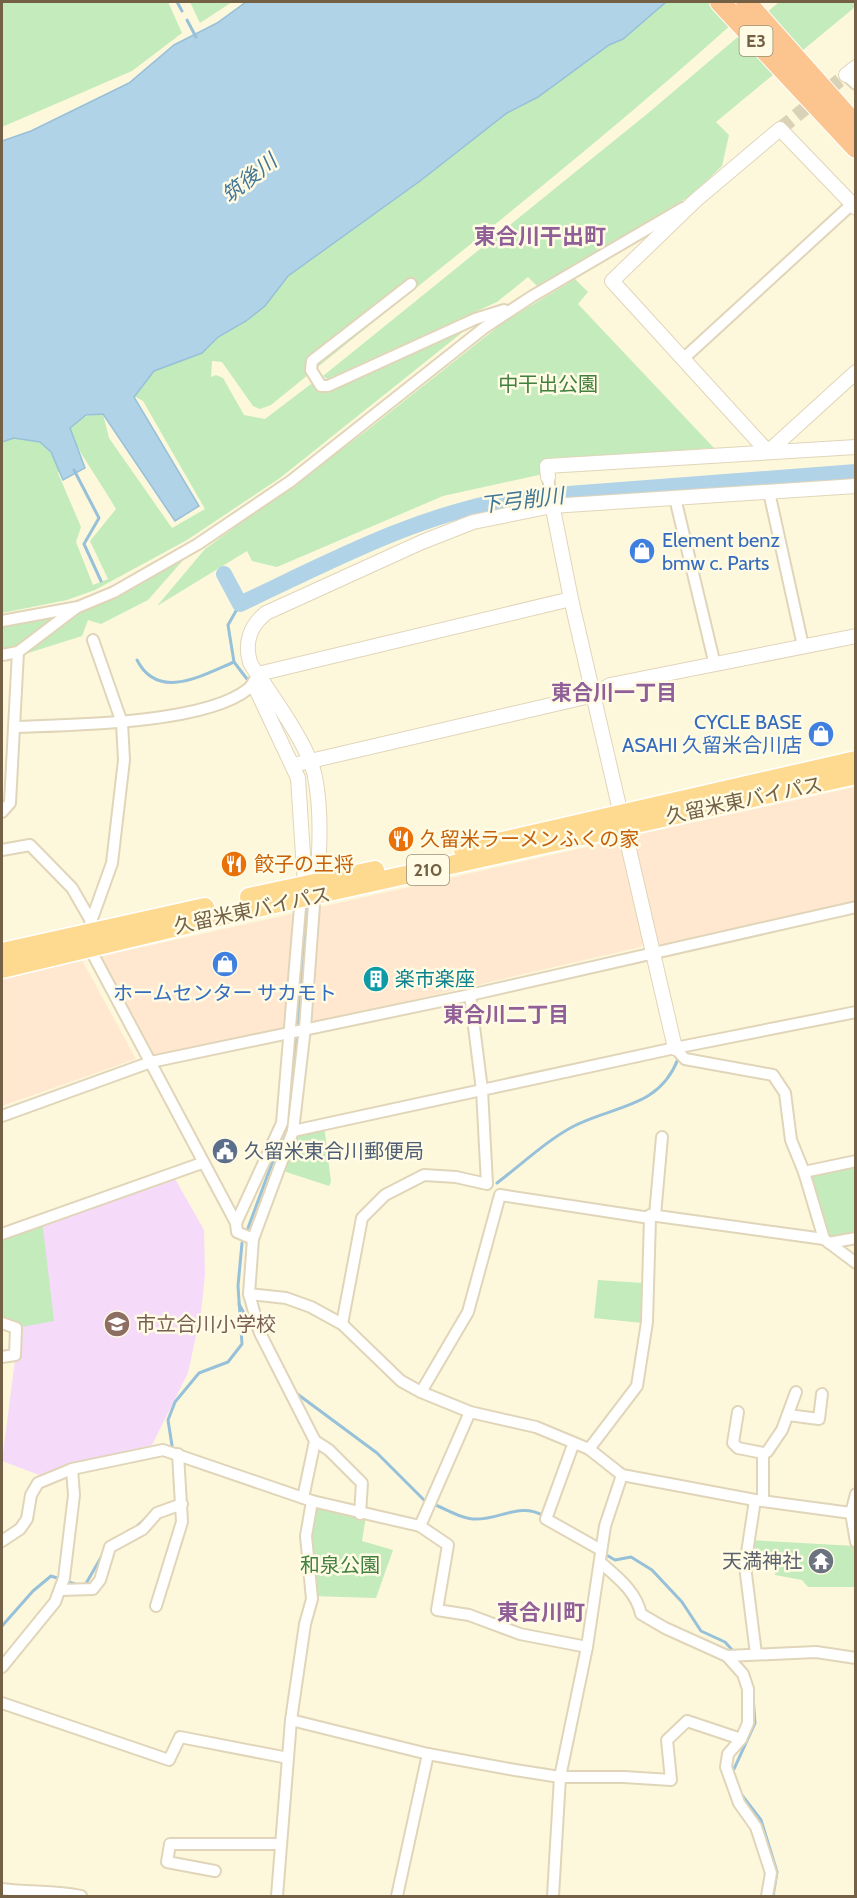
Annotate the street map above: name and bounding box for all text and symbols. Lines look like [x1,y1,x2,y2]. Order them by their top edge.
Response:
road number: E3 [740,26,772,56]
water label: 筑後川 [217,147,283,208]
district label: 東合川干出町 [474,223,606,250]
park label: 中干出公園 [498,372,598,396]
water label: 下弓削川 [479,482,567,518]
place label: Element benz bmw c. Parts [662,528,780,575]
shop icon: Element benz bmw c. Parts [627,536,657,566]
district label: 東合川一丁目 [551,680,677,705]
place label: CYCLE BASE ASAHI 久留米合川店 [622,710,802,757]
shop icon: CYCLE BASE ASAHI 久留米合川店 [806,719,836,749]
street label: 久留米東バイパス [663,772,825,828]
restaurant icon: 久留米ラーメンふくの家 [386,824,416,854]
place label: 久留米ラーメンふくの家 [420,827,639,851]
restaurant icon: 餃子の王将 [219,849,249,879]
place label: 餃子の王将 [254,852,354,876]
road number: 210 [407,855,449,885]
street label: 久留米東バイパス [171,882,333,938]
shop icon: ホームセンター サカモト [210,949,240,979]
building icon: 楽市楽座 [361,964,391,994]
place label: 楽市楽座 [395,967,475,991]
place label: ホームセンター サカモト [113,981,337,1005]
district label: 東合川二丁目 [443,1002,569,1027]
public building icon: 久留米東合川郵便局 [210,1136,240,1166]
place label: 久留米東合川郵便局 [244,1139,424,1163]
school or university icon: 市立合川小学校 [102,1309,132,1339]
place label: 市立合川小学校 [136,1312,276,1336]
temple icon: 天満神社 [806,1546,836,1576]
place label: 天満神社 [722,1549,802,1573]
park label: 和泉公園 [300,1553,380,1577]
district label: 東合川町 [497,1599,585,1626]

